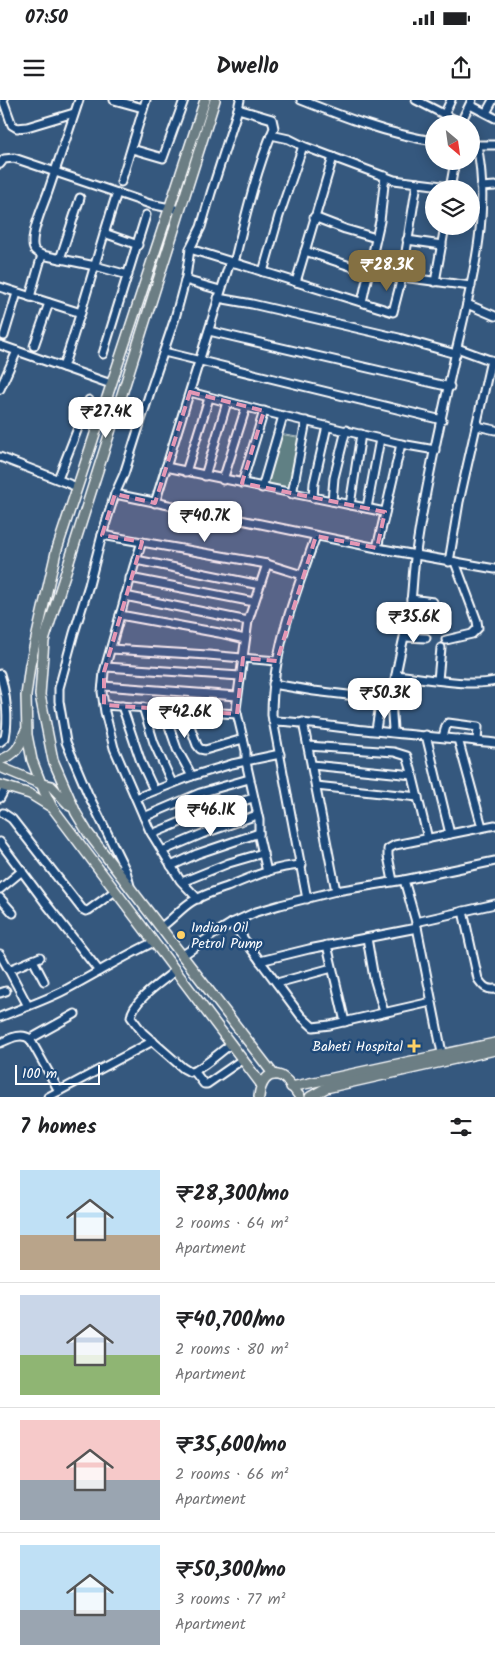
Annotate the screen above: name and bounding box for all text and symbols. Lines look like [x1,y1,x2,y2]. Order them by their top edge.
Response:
text: 07:50 [25,3,68,33]
text: Dwello [216,50,279,85]
icon: menu [20,54,48,82]
icon: share [447,54,475,82]
north arrow [425,115,480,170]
map controls [425,115,480,235]
button: layers [425,180,480,235]
pin: ₹28.3K [346,250,428,292]
text: ₹28.3K [360,253,414,278]
pin: ₹27.4K [65,396,147,439]
text: ₹27.4K [80,400,132,425]
pin: ₹40.7K [164,500,246,543]
text: ₹40.7K [179,504,231,529]
pin: ₹35.6K [373,602,455,644]
text: ₹35.6K [388,605,440,630]
pin: ₹50.3K [344,678,426,720]
text: ₹50.3K [359,681,411,706]
pin: ₹42.6K [144,696,226,739]
text: ₹42.6K [158,700,212,725]
pin: ₹46.1K [170,794,252,837]
text: ₹46.1K [186,798,236,823]
place label: Indian Oil Petrol Pump [191,917,263,955]
marker: Indian Oil Petrol Pump [175,929,187,941]
place label: Baheti Hospital [312,1036,404,1058]
marker: Baheti Hospital [407,1039,421,1053]
scale bar [15,1062,100,1085]
text: 100 m [22,1063,57,1085]
text: 7 homes [20,1111,97,1144]
icon: filters [447,1113,475,1141]
text: ₹28,300/mo [175,1178,289,1211]
icon: home [60,1190,120,1250]
text: 2 rooms · 64 m² [175,1211,288,1236]
text: Apartment [175,1236,246,1261]
text: ₹40,700/mo [175,1304,285,1337]
icon: home [60,1315,120,1375]
text: 2 rooms · 80 m² [175,1337,288,1362]
text: Apartment [175,1362,246,1387]
text: ₹35,600/mo [175,1429,287,1462]
icon: home [60,1440,120,1500]
text: 2 rooms · 66 m² [175,1462,289,1487]
text: Apartment [175,1487,246,1512]
text: ₹50,300/mo [175,1554,286,1587]
icon: home [60,1565,120,1625]
text: 3 rooms · 77 m² [175,1587,285,1612]
text: Apartment [175,1612,246,1637]

